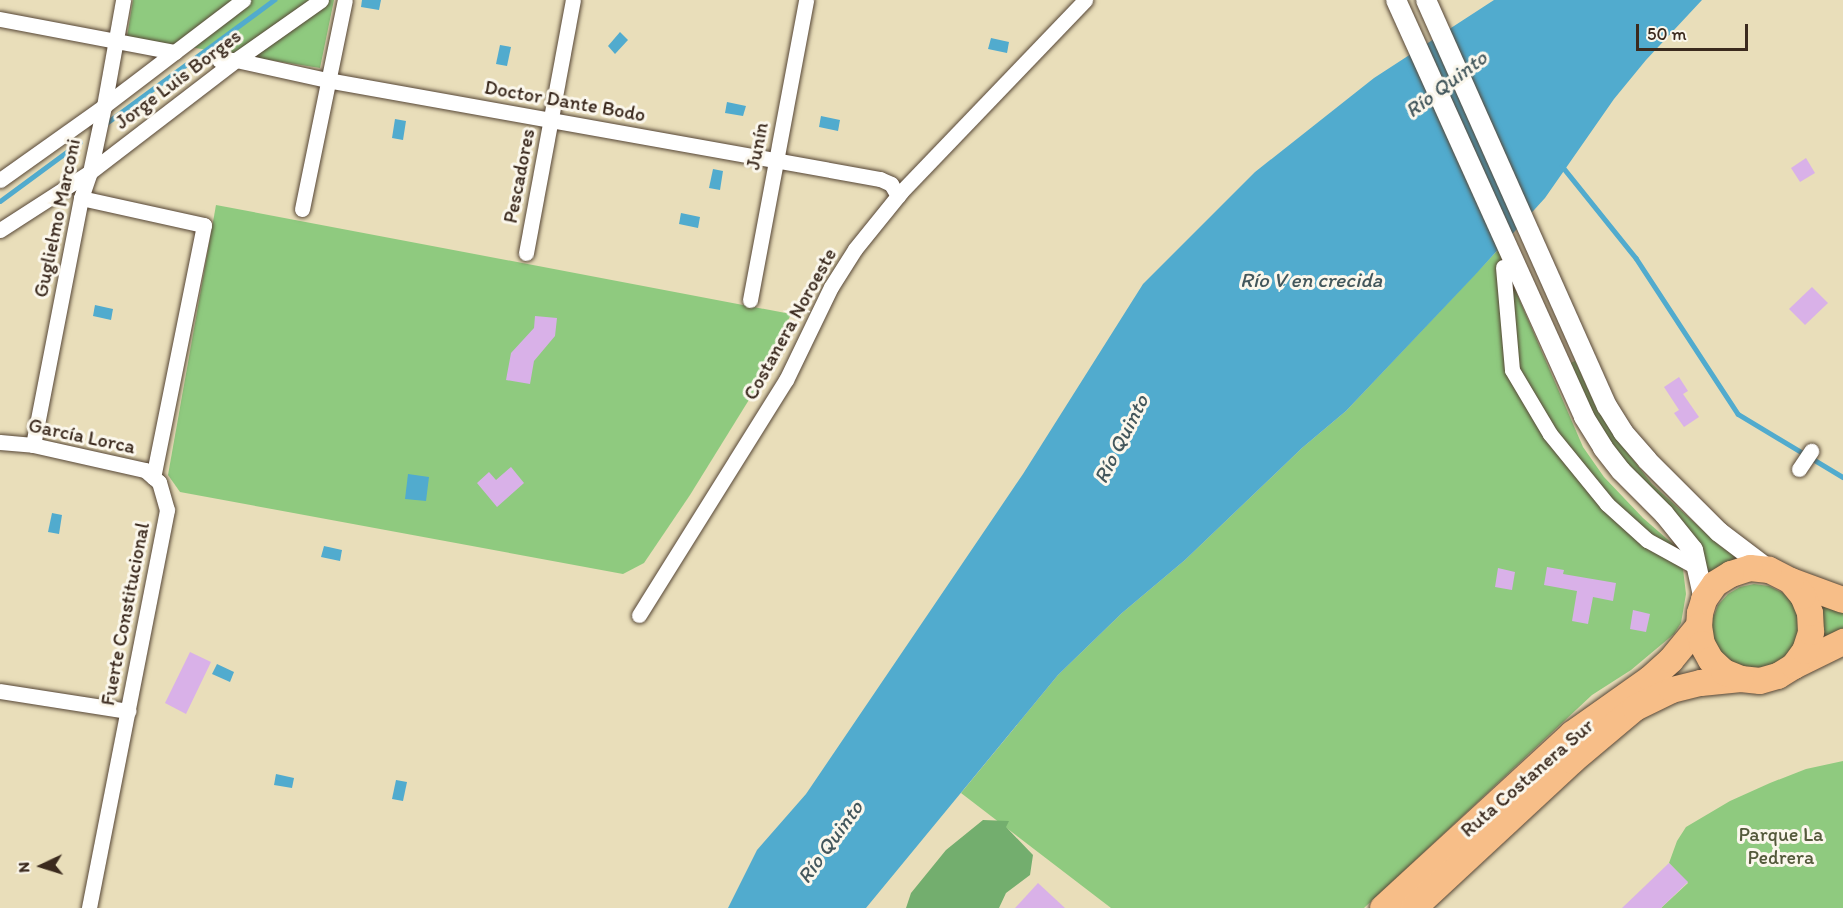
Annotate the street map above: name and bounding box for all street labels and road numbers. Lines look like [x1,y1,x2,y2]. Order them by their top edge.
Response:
street label: Jorge Luis Borges [110,24,246,134]
street label: Doctor Dante Bodo [482,75,648,127]
street label: Junín [741,120,773,172]
street label: Pescadores [498,127,540,225]
street label: Guglielmo Marconi [28,136,86,300]
street label: Costanera Noroeste [738,244,842,404]
street label: García Lorca [27,413,137,459]
street label: Fuerte Constitucional [95,520,155,708]
street label: Ruta Costanera Sur [1456,714,1598,842]

